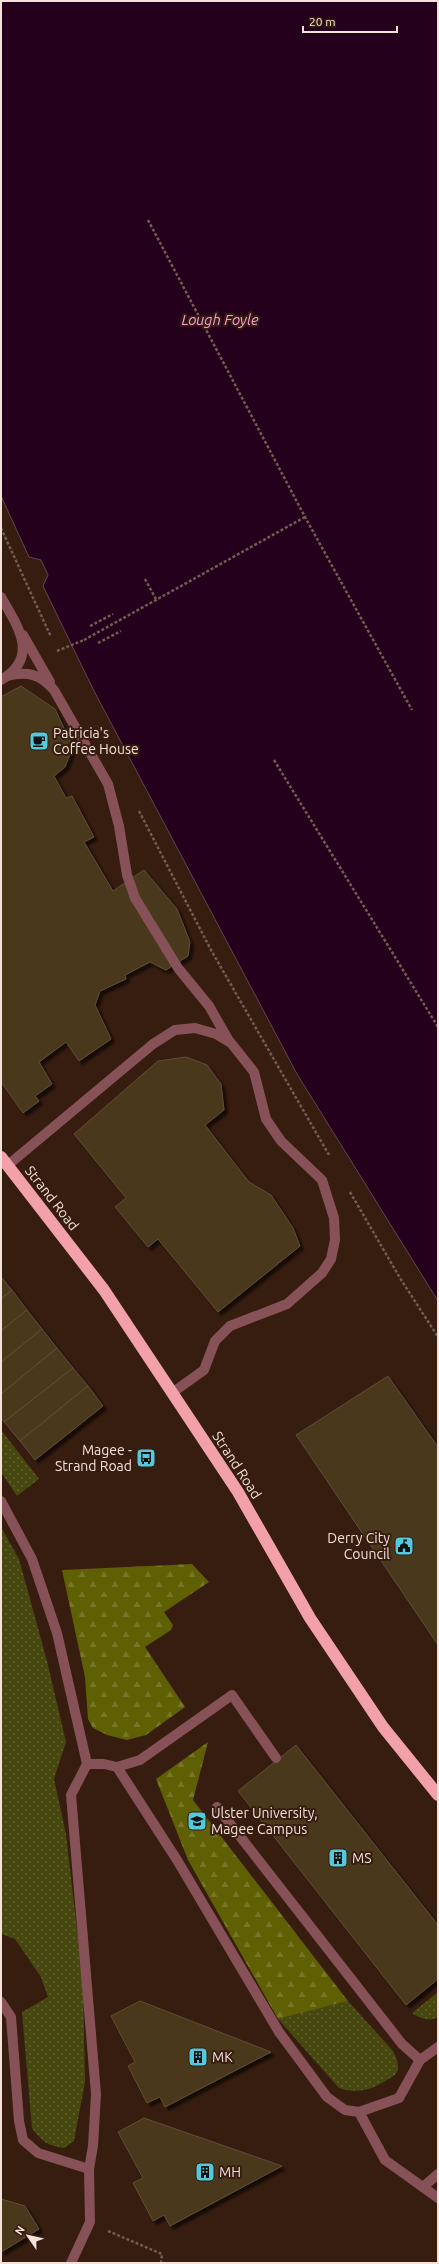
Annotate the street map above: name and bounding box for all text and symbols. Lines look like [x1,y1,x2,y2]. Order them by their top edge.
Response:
scale bar [303,8,397,34]
text: 20 m [309,15,336,28]
water label: Lough Foyle [181,311,259,328]
place label: Patricia's Coffee House [53,725,139,757]
cafe icon: Patricia's Coffee House [28,730,50,752]
street label: Strand Road [22,1163,82,1233]
street label: Strand Road [209,1428,265,1502]
place label: Magee - Strand Road [55,1442,132,1474]
bus stop icon: Magee - Strand Road [135,1447,157,1469]
place label: Derry City Council [327,1530,390,1562]
public building icon: Derry City Council [393,1535,415,1557]
place label: Ulster University, Magee Campus [211,1805,318,1837]
school or university icon: Ulster University, Magee Campus [186,1810,208,1832]
building icon: MS [327,1847,349,1869]
place label: MS [352,1850,372,1866]
building icon: MK [187,2046,209,2068]
place label: MK [212,2049,233,2065]
building icon: MH [194,2161,216,2183]
place label: MH [219,2164,241,2180]
north arrow [8,2216,48,2256]
text: N [12,2224,27,2237]

